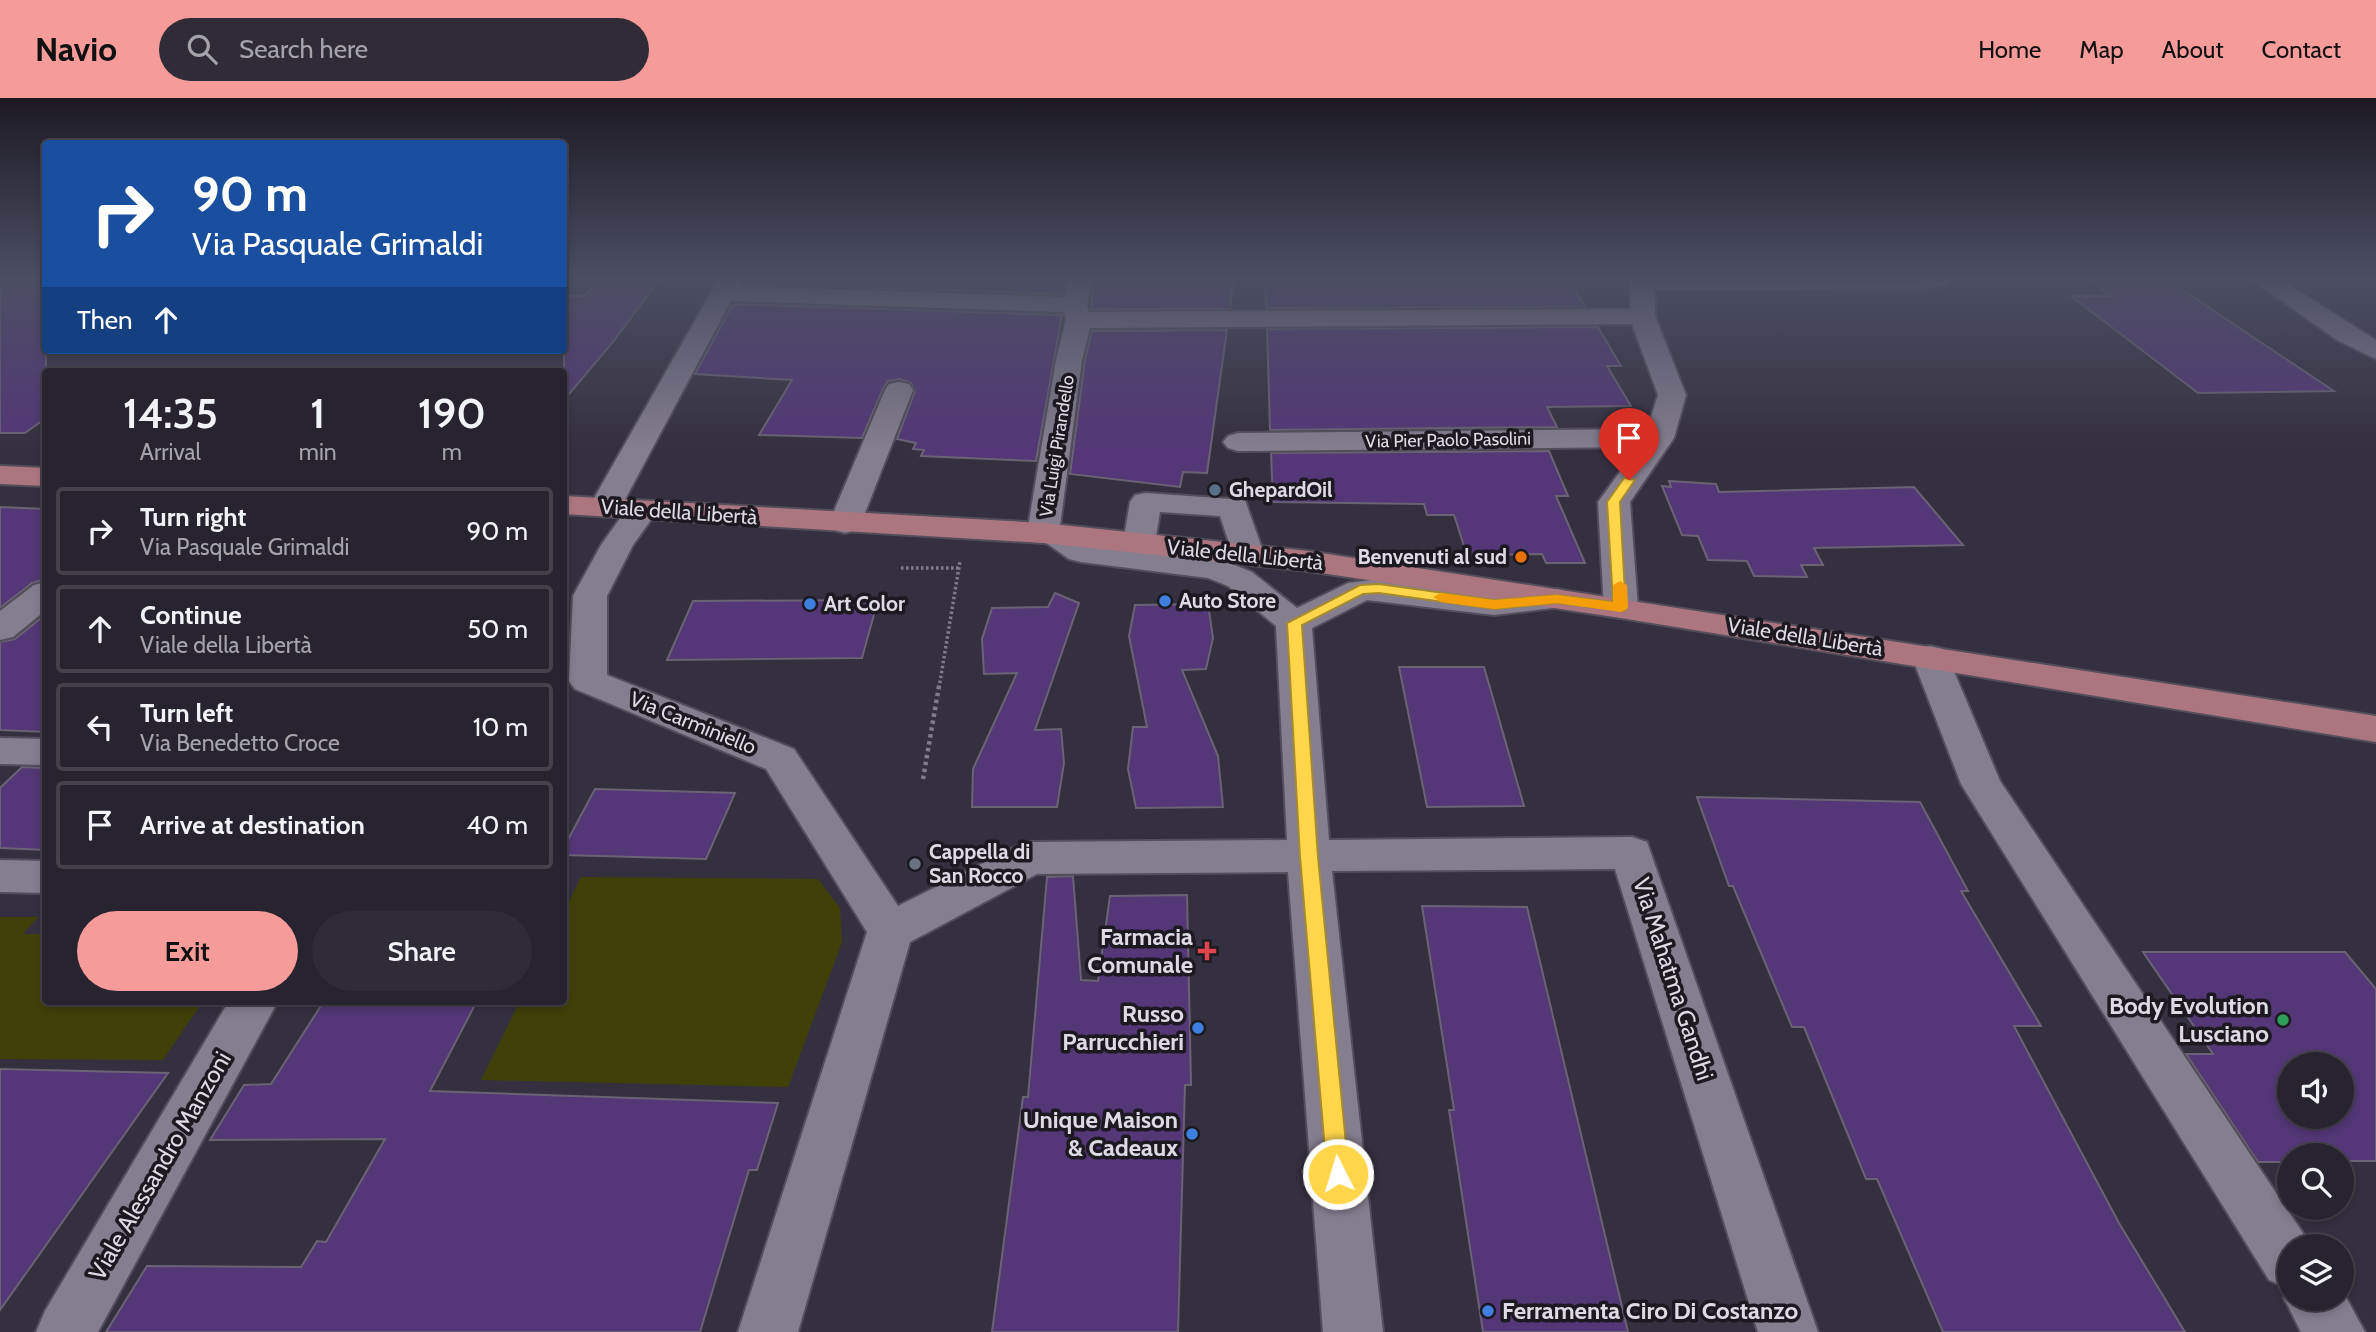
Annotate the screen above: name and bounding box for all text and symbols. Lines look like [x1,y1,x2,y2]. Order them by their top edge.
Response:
search box [159,18,649,81]
text: Navio [35,29,117,69]
icon: search [183,30,221,68]
text: Search here [239,33,368,65]
text: Home [1978,35,2041,64]
text: Map [2079,35,2124,64]
text: About [2162,35,2224,64]
text: Contact [2262,35,2341,64]
text: 90 m [192,164,308,223]
icon: right [77,168,168,259]
text: Via Pasquale Grimaldi [192,224,483,263]
icon: ahead [147,301,185,339]
text: Then [77,304,133,336]
street label: Via Luigi Pirandello [1035,373,1079,519]
text: 14:35 [123,387,218,439]
text: 1 [310,387,325,439]
text: 190 [418,387,486,439]
pin [1599,408,1659,480]
icon: arrive [1610,419,1648,457]
street label: Via Pier Paolo Pasolini [1365,428,1531,452]
text: Arrival [140,438,201,466]
text: min [299,438,337,466]
text: m [442,438,462,466]
place label: GhepardOil [1229,477,1333,502]
marker: GhepardOil [1207,482,1223,498]
street label: Viale della Libertà [600,494,758,529]
text: Turn right [140,501,246,533]
icon: right [81,512,119,550]
text: 90 m [466,515,528,547]
text: Via Pasquale Grimaldi [140,533,349,561]
street label: Viale della Libertà [1166,534,1324,575]
place label: Benvenuti al sud [1357,544,1507,569]
marker: Benvenuti al sud [1513,549,1529,565]
place label: Auto Store [1179,588,1276,613]
place label: Art Color [824,591,905,616]
marker: Auto Store [1157,593,1173,609]
marker: Art Color [802,596,818,612]
text: Continue [140,599,242,631]
icon: ahead [81,610,119,648]
street label: Viale della Libertà [1726,612,1885,661]
text: 50 m [467,613,528,645]
text: Viale della Libertà [140,631,312,659]
street label: Via Carminiello [626,686,760,759]
text: Turn left [140,697,233,729]
icon: left [81,708,119,746]
text: 10 m [473,711,528,743]
text: Via Benedetto Croce [140,729,340,757]
icon: arrive [81,806,119,844]
text: Arrive at destination [140,809,365,841]
text: 40 m [466,809,528,841]
place label: Cappella di San Rocco [929,839,1030,888]
marker: Cappella di San Rocco [907,856,923,872]
street label: Via Mahatma Gandhi [1627,874,1720,1084]
button: Exit [77,911,298,991]
button: Share [312,911,532,991]
place label: Farmacia Comunale [1087,922,1193,979]
marker: Farmacia Comunale [1199,943,1215,959]
place label: Body Evolution Lusciano [2109,991,2269,1048]
place label: Russo Parrucchieri [1062,999,1184,1056]
marker: Body Evolution Lusciano [2275,1012,2291,1028]
marker: Russo Parrucchieri [1190,1020,1206,1036]
street label: Viale Alessandro Manzoni [82,1046,237,1285]
map controls [2277,1052,2354,1311]
button: sound [2277,1052,2354,1129]
place label: Unique Maison & Cadeaux [1023,1105,1178,1162]
marker: Unique Maison & Cadeaux [1184,1126,1200,1142]
position arrow [1301,1137,1375,1211]
button: search [2277,1143,2354,1220]
button: layers [2277,1234,2354,1311]
place label: Ferramenta Ciro Di Costanzo [1502,1296,1798,1325]
marker: Ferramenta Ciro Di Costanzo [1480,1303,1496,1319]

